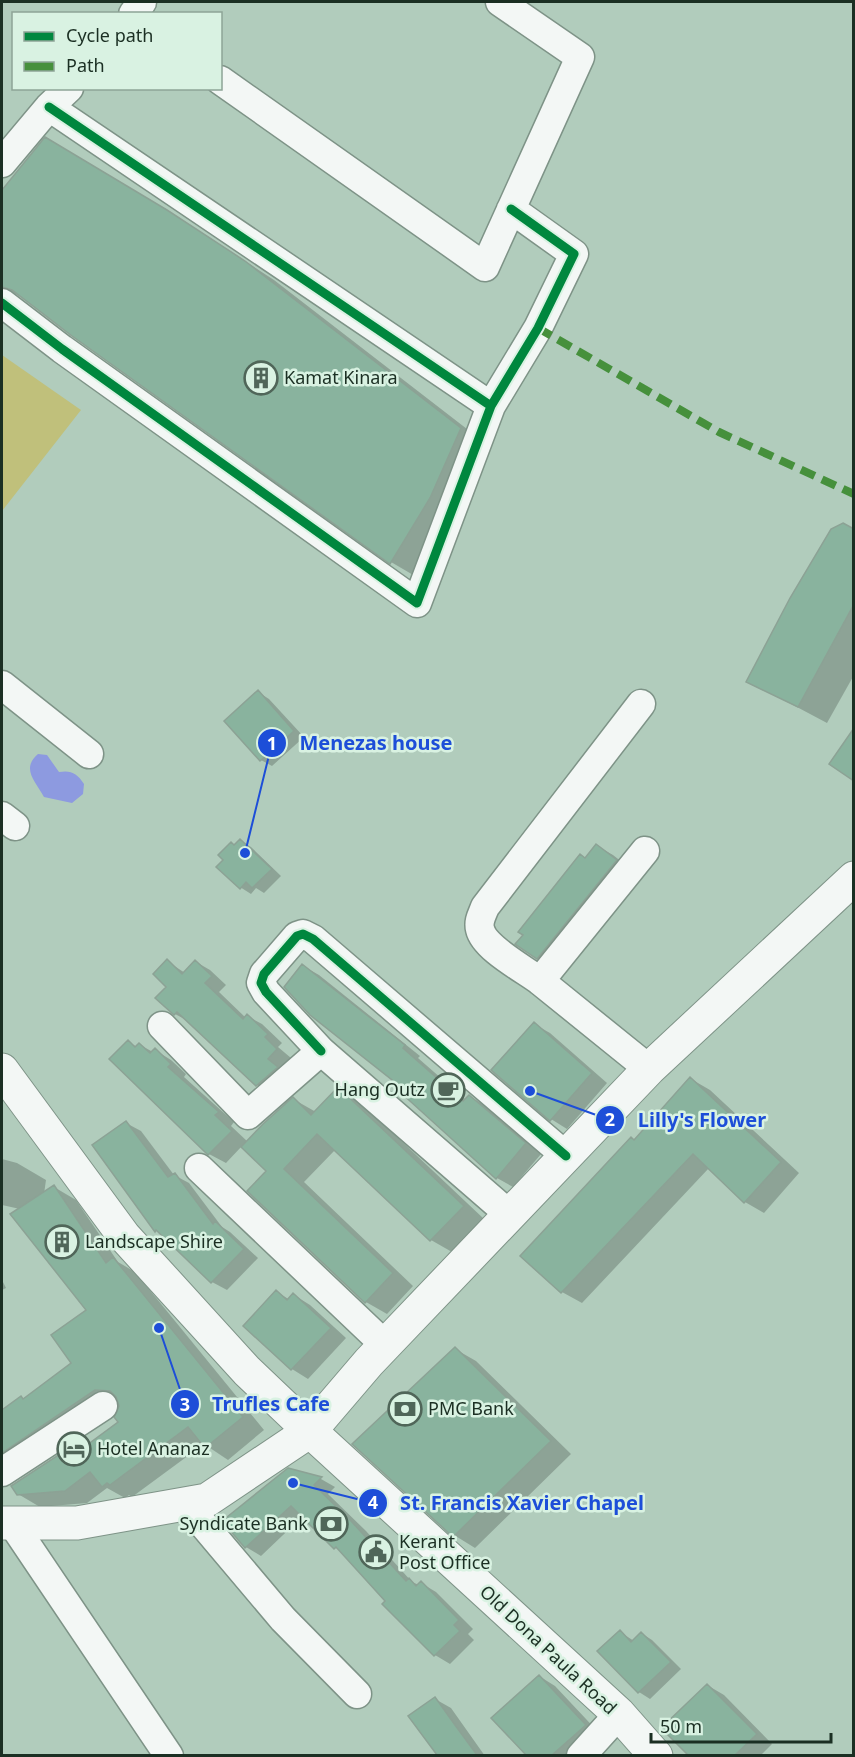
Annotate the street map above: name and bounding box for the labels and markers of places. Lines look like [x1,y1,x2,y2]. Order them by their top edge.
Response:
building icon: Kamat Kinara [243,360,279,396]
place label: Kamat Kinara [284,365,398,389]
callout: Menezas house [257,724,464,762]
cafe icon: Hang Outz [430,1072,466,1108]
place label: Hang Outz [335,1077,425,1101]
callout: Lilly's Flower [595,1101,778,1139]
building icon: Landscape Shire [44,1224,80,1260]
place label: Landscape Shire [85,1229,223,1253]
callout: Trufles Cafe [170,1385,342,1423]
bank icon: PMC Bank [387,1391,423,1427]
place label: PMC Bank [428,1396,514,1420]
hotel icon: Hotel Ananaz [56,1431,92,1467]
place label: Hotel Ananaz [97,1436,210,1460]
callout: St. Francis Xavier Chapel [358,1484,656,1522]
bank icon: Syndicate Bank [313,1506,349,1542]
place label: Syndicate Bank [179,1511,308,1535]
place label: Kerant Post Office [399,1529,490,1574]
public building icon: Kerant Post Office [358,1534,394,1570]

